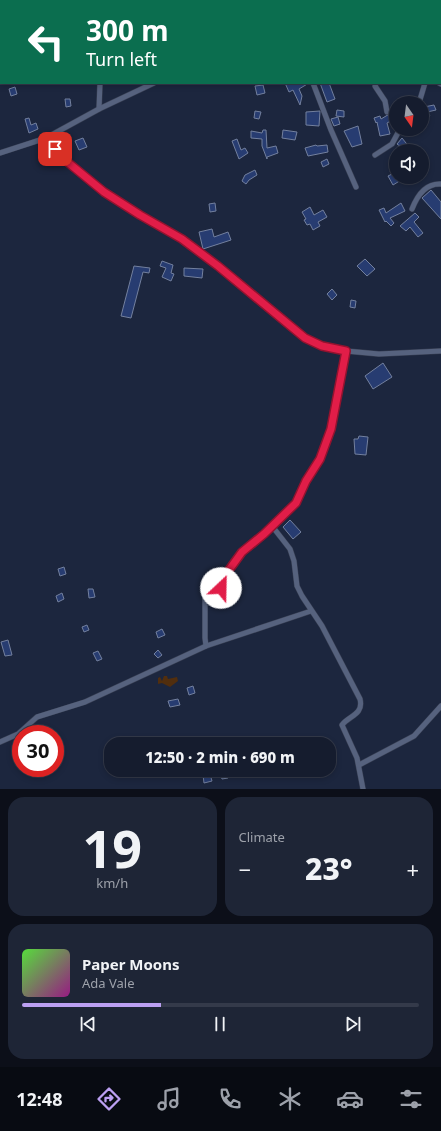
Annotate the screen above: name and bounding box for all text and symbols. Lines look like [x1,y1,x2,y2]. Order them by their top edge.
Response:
text: 300 m [86,11,169,49]
icon: left [20,16,72,68]
text: Turn left [86,47,157,71]
north arrow [389,96,429,136]
map controls [389,96,429,184]
pin [38,132,72,166]
icon: arrive [44,138,66,160]
button: sound [389,144,429,184]
position arrow [200,567,242,609]
speed limit sign: 30 [12,725,64,777]
text: 12:50 · 2 min · 690 m [145,747,295,767]
text: 19 [83,812,142,883]
text: Climate [239,828,285,846]
text: 23° [305,848,352,889]
text: − [239,854,251,884]
text: + [406,854,419,884]
text: km/h [96,874,128,892]
text: Paper Moons [82,954,180,974]
text: Ada Vale [82,974,135,992]
icon: previous [77,1013,99,1035]
icon: pause [209,1013,231,1035]
icon: next [342,1013,364,1035]
icon: directions [95,1085,123,1113]
icon: music [155,1085,183,1113]
icon: phone [216,1085,244,1113]
icon: climate [276,1085,304,1113]
icon: car [336,1085,364,1113]
icon: filters [397,1085,425,1113]
text: 12:48 [16,1087,62,1111]

